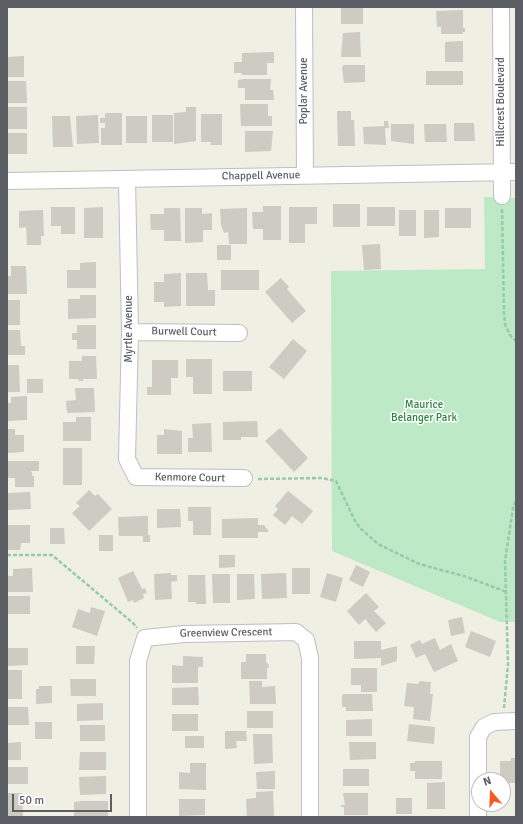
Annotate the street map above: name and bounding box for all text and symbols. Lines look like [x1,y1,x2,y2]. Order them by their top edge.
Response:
street label: Poplar Avenue [297,57,311,125]
street label: Hillcrest Boulevard [494,57,508,147]
street label: Chappell Avenue [222,169,300,183]
street label: Myrtle Avenue [122,295,136,363]
street label: Burwell Court [151,325,217,339]
park label: Maurice Belanger Park [391,398,457,424]
street label: Kenmore Court [155,471,225,485]
street label: Greenview Crescent [180,626,272,640]
north arrow [471,772,511,812]
text: N [482,774,493,789]
scale bar [14,786,114,812]
text: 50 m [19,793,44,808]

